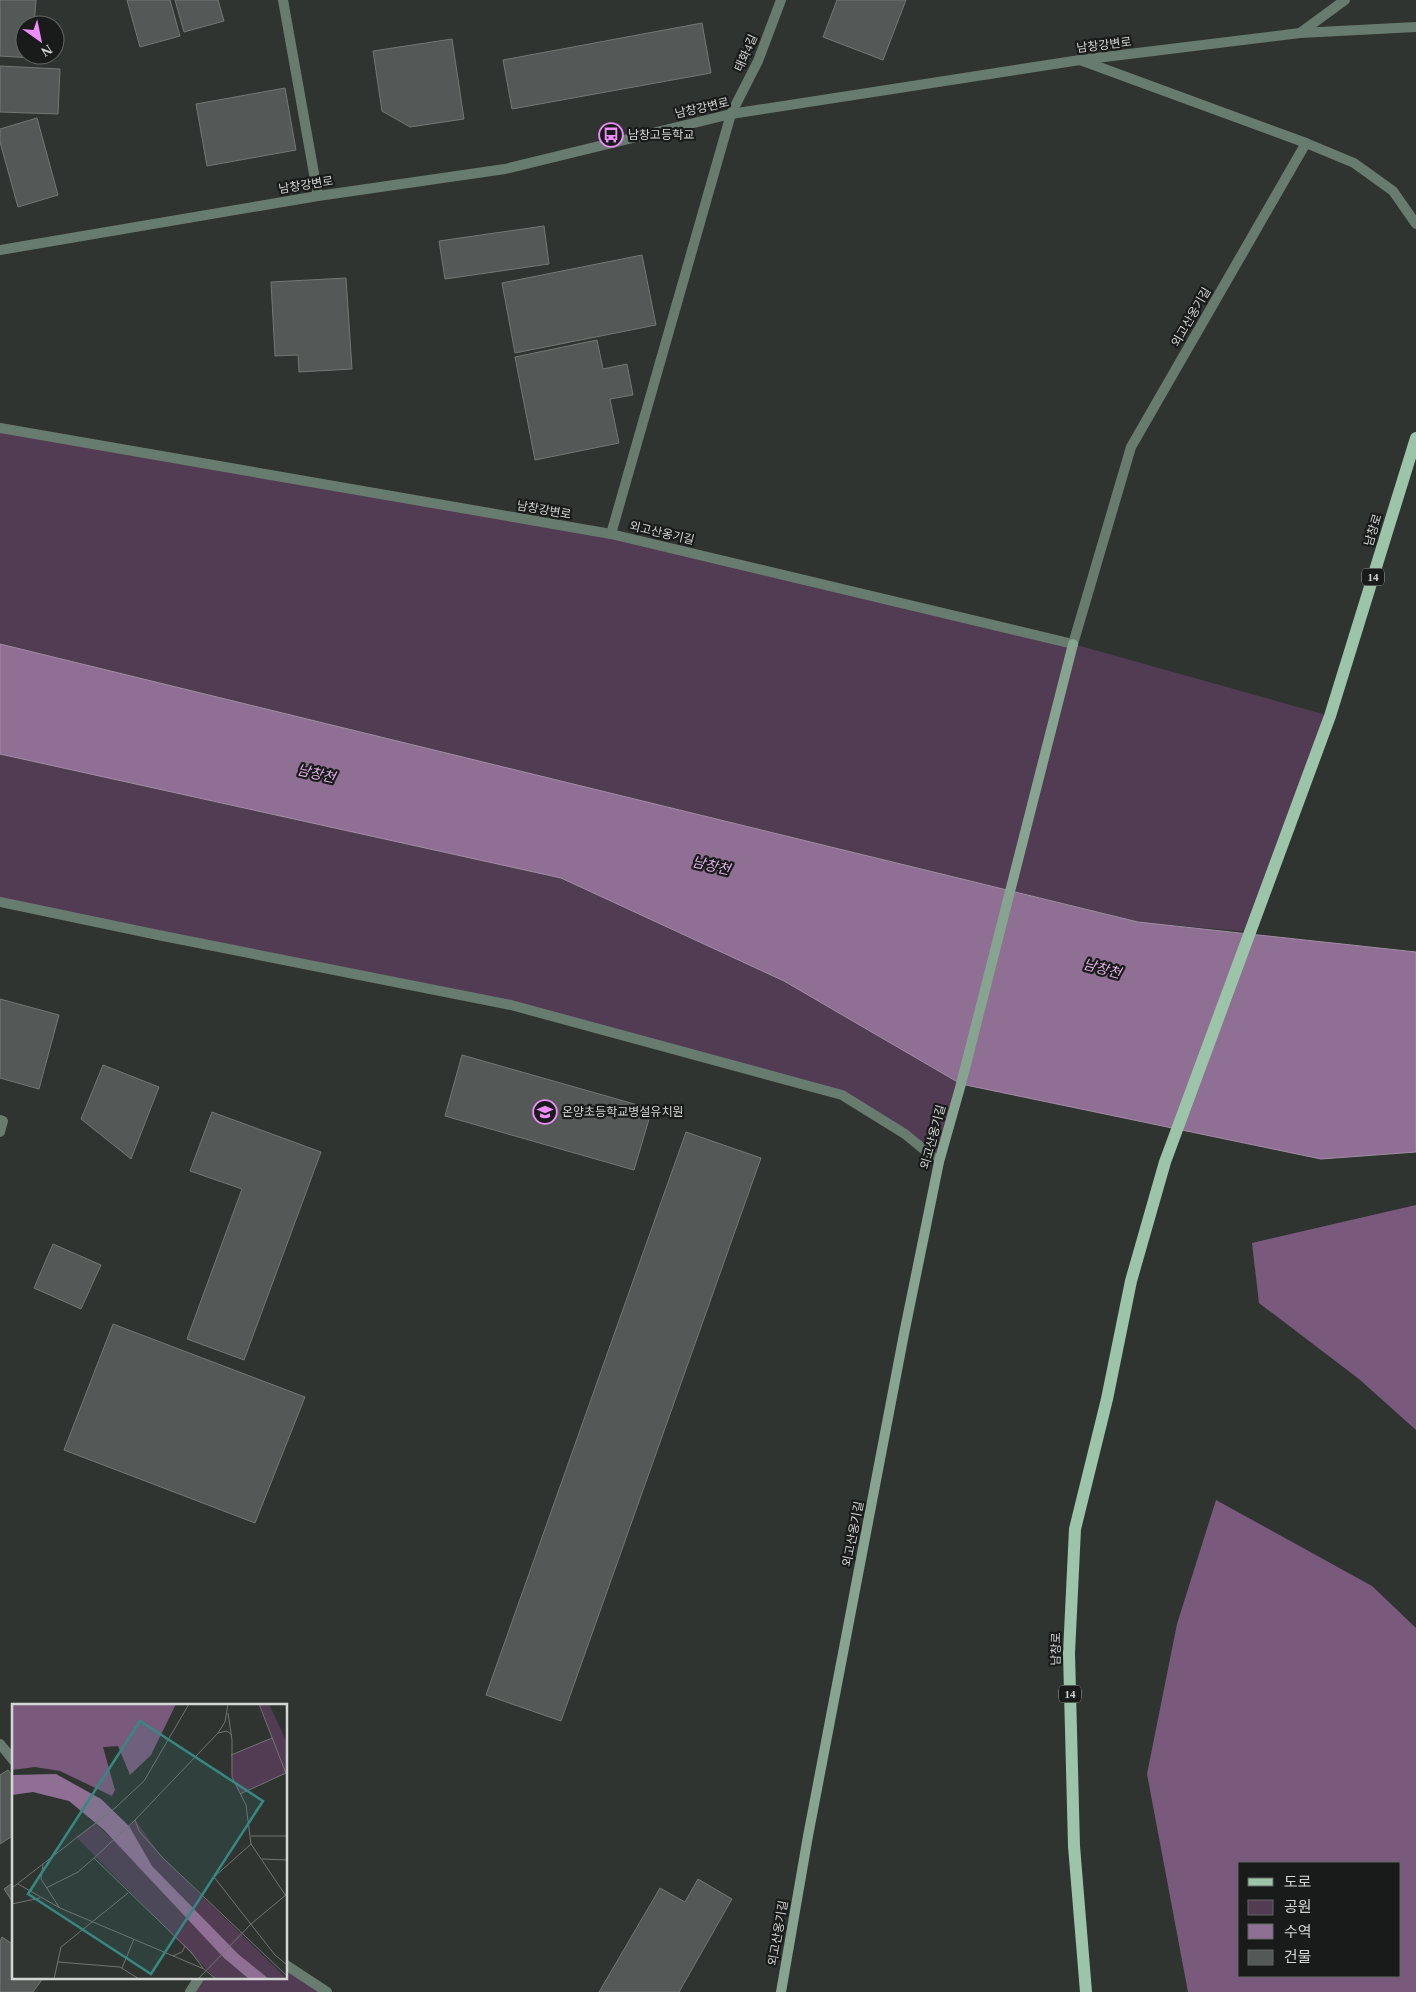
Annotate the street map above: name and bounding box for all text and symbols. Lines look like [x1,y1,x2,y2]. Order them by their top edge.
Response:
north arrow [15,15,65,65]
street label: 태화4길 [732,32,760,74]
street label: 남창강변로 [1076,35,1132,55]
text: N [38,41,55,60]
street label: 남창강변로 [674,95,730,121]
bus stop icon: 남창고등학교 [598,122,624,148]
place label: 남창고등학교 [628,128,694,142]
street label: 남창강변로 [278,174,334,196]
street label: 외고산옹기길 [1168,285,1214,349]
street label: 남창강변로 [516,498,572,522]
street label: 남창로 [1361,512,1385,548]
street label: 외고산옹기길 [628,519,696,547]
road number: 14 [1362,568,1384,586]
water label: 남창천 [295,762,338,786]
water label: 남창천 [690,854,733,878]
water label: 남창천 [1081,957,1124,982]
school or university icon: 온양초등학교병설유치원 [532,1099,558,1125]
street label: 외고산옹기길 [918,1103,948,1171]
place label: 온양초등학교병설유치원 [562,1105,683,1119]
street label: 외고산옹기길 [840,1500,866,1568]
street label: 남창로 [1049,1632,1063,1666]
road number: 14 [1059,1686,1081,1702]
inset map [12,1704,288,1980]
legend [1238,1862,1401,1977]
text: 도로 [1284,1874,1312,1890]
street label: 외고산옹기길 [765,1899,791,1967]
text: 공원 [1284,1899,1312,1915]
text: 수역 [1284,1924,1312,1940]
text: 건물 [1284,1949,1312,1965]

